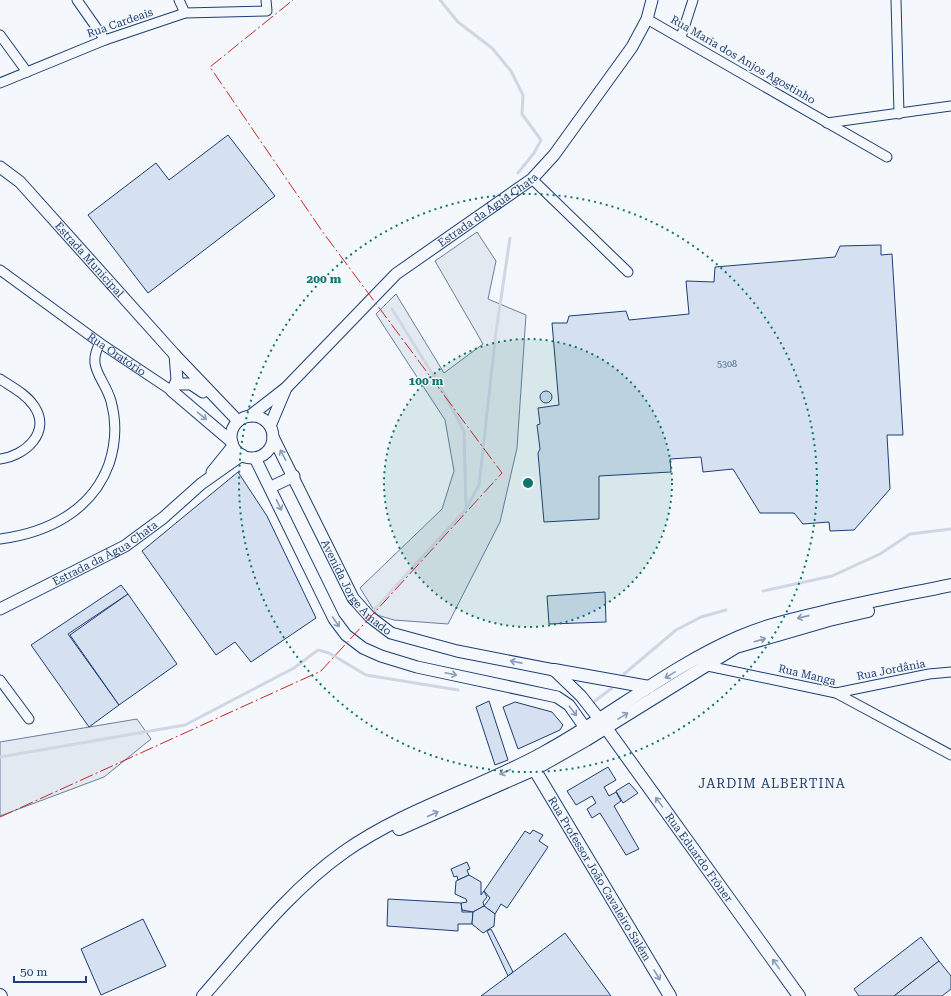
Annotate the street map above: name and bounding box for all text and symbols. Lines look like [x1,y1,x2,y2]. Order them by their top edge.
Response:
street label: Rua Cardeais [85,6,155,40]
street label: Rua Maria dos Anjos Agostinho [668,13,818,107]
street label: Estrada da Água Chata [435,170,541,249]
street label: Estrada Municipal [52,219,127,300]
text: 200 m [307,272,342,286]
street label: Rua Oratório [85,330,149,379]
house number: 5308 [717,359,737,369]
text: 100 m [409,374,444,388]
one-way arrow [196,411,207,420]
one-way arrow [278,449,286,461]
centre of rings [521,476,535,490]
one-way arrow [276,499,283,511]
street label: Estrada da Água Chata [50,518,160,588]
street label: Avenida Jorge Amado [318,537,394,638]
one-way arrow [797,613,810,621]
one-way arrow [332,616,340,627]
one-way arrow [754,636,767,643]
street label: Rua Jordânia [855,657,927,683]
one-way arrow [510,658,523,666]
street label: Rua Manga [777,662,837,688]
one-way arrow [444,671,457,679]
one-way arrow [664,671,676,679]
one-way arrow [569,705,577,716]
one-way arrow [617,712,629,720]
one-way arrow [500,768,512,776]
district label: JARDIM ALBERTINA [698,776,846,791]
street label: Rua Professor João Cavaleiro Salém [546,794,654,963]
one-way arrow [655,797,663,808]
one-way arrow [427,810,439,817]
street label: Rua Eduardo Frôner [663,810,736,905]
scale bar [14,958,86,984]
one-way arrow [772,959,780,970]
text: 50 m [20,965,47,979]
one-way arrow [653,969,661,980]

